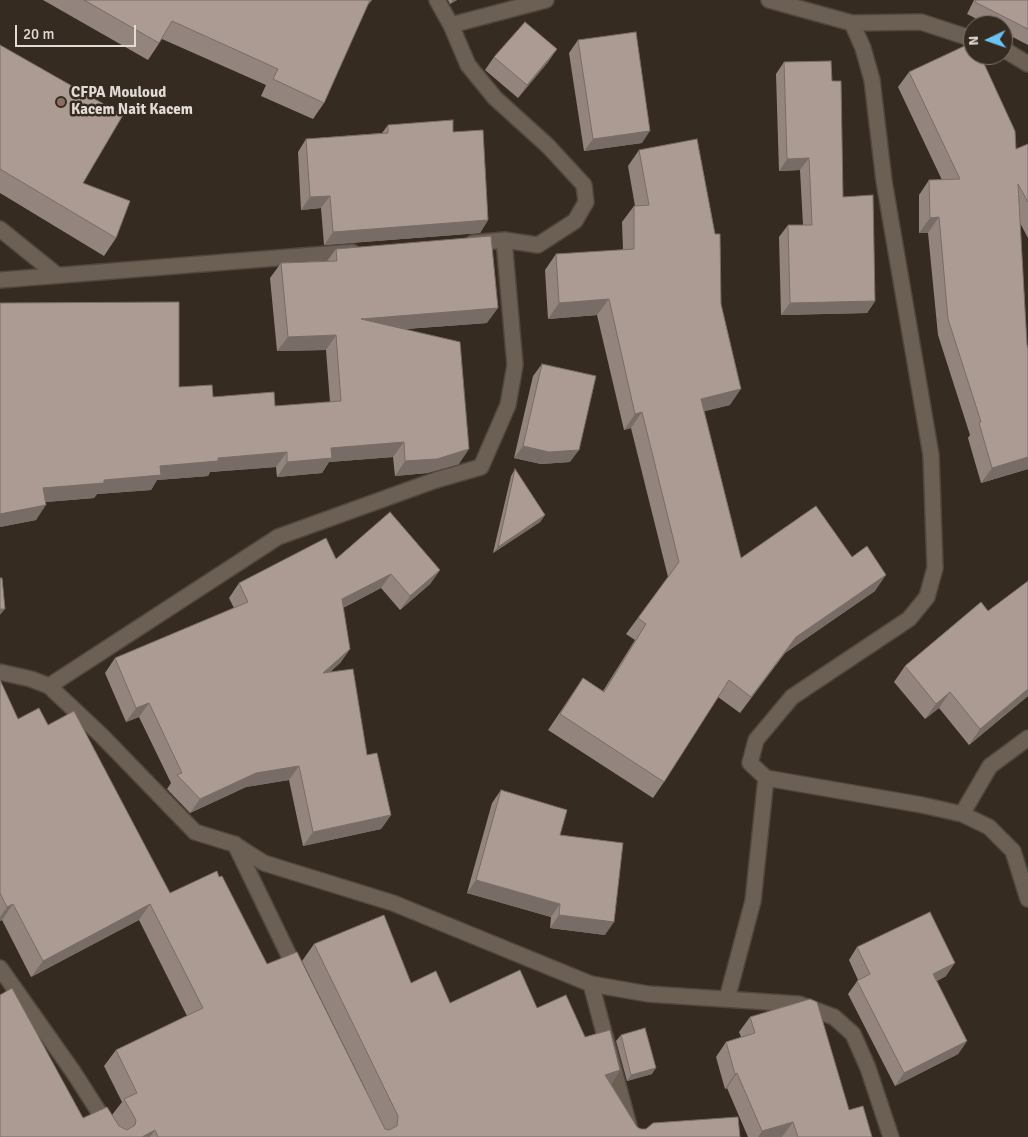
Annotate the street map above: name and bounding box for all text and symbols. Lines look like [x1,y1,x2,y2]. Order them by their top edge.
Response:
scale bar [18,15,139,47]
north arrow [963,15,1013,65]
text: 20 m [23,25,54,43]
text: N [965,35,982,46]
place label: CFPA Mouloud Kacem Nait Kacem [71,84,193,119]
marker: CFPA Mouloud Kacem Nait Kacem [55,96,67,108]

